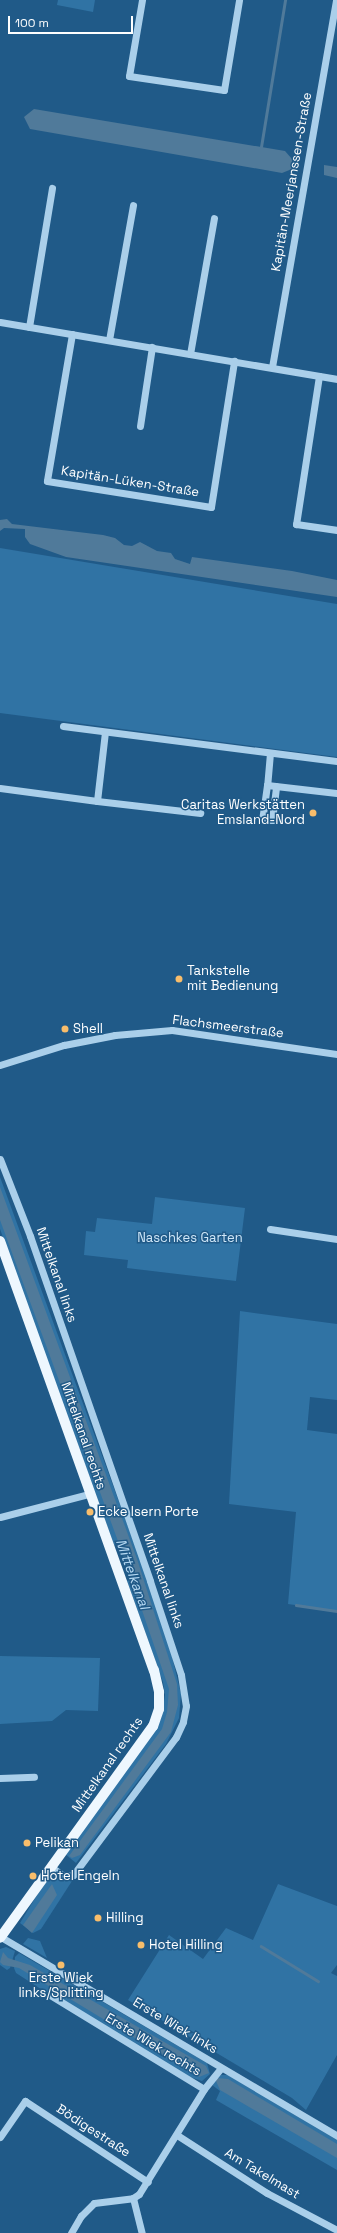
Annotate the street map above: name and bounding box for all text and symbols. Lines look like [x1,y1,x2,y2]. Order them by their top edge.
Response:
scale bar [10,8,135,34]
text: 100 m [15,15,49,31]
street label: Kapitän-Meerjanssen-Straße [269,91,315,273]
street label: Kapitän-Lüken-Straße [60,463,200,501]
place label: Caritas Werkstätten Emsland-Nord [181,798,305,829]
marker: Caritas Werkstätten Emsland-Nord [308,808,318,818]
place label: Tankstelle mit Bedienung [187,964,278,995]
marker: Tankstelle mit Bedienung [174,974,184,984]
street label: Flachsmeerstraße [171,1012,285,1042]
place label: Shell [73,1021,103,1037]
marker: Shell [60,1024,70,1034]
street label: Mittelkanal links [32,1225,80,1325]
park label: Naschkes Garten [137,1230,243,1246]
street label: Mittelkanal rechts [57,1380,109,1492]
place label: Ecke Isern Porte [98,1504,199,1520]
marker: Ecke Isern Porte [85,1507,95,1517]
street label: Mittelkanal links [139,1531,187,1631]
water label: Mittelkanal [113,1537,153,1611]
street label: Mittelkanal rechts [69,1714,147,1816]
place label: Pelikan [35,1835,79,1851]
marker: Pelikan [22,1838,32,1848]
place label: Hotel Engeln [41,1868,120,1884]
marker: Hotel Engeln [28,1871,38,1881]
place label: Hilling [106,1910,144,1926]
marker: Hilling [93,1913,103,1923]
place label: Hotel Hilling [149,1937,223,1953]
marker: Hotel Hilling [136,1940,146,1950]
marker: Erste Wiek links/Splitting [56,1960,66,1970]
place label: Erste Wiek links/Splitting [18,1971,104,2002]
street label: Erste Wiek links [130,1995,220,2057]
street label: Erste Wiek rechts [102,2010,204,2080]
street label: Bödigestraße [53,2101,133,2161]
street label: Am Takelmast [221,2145,303,2203]

